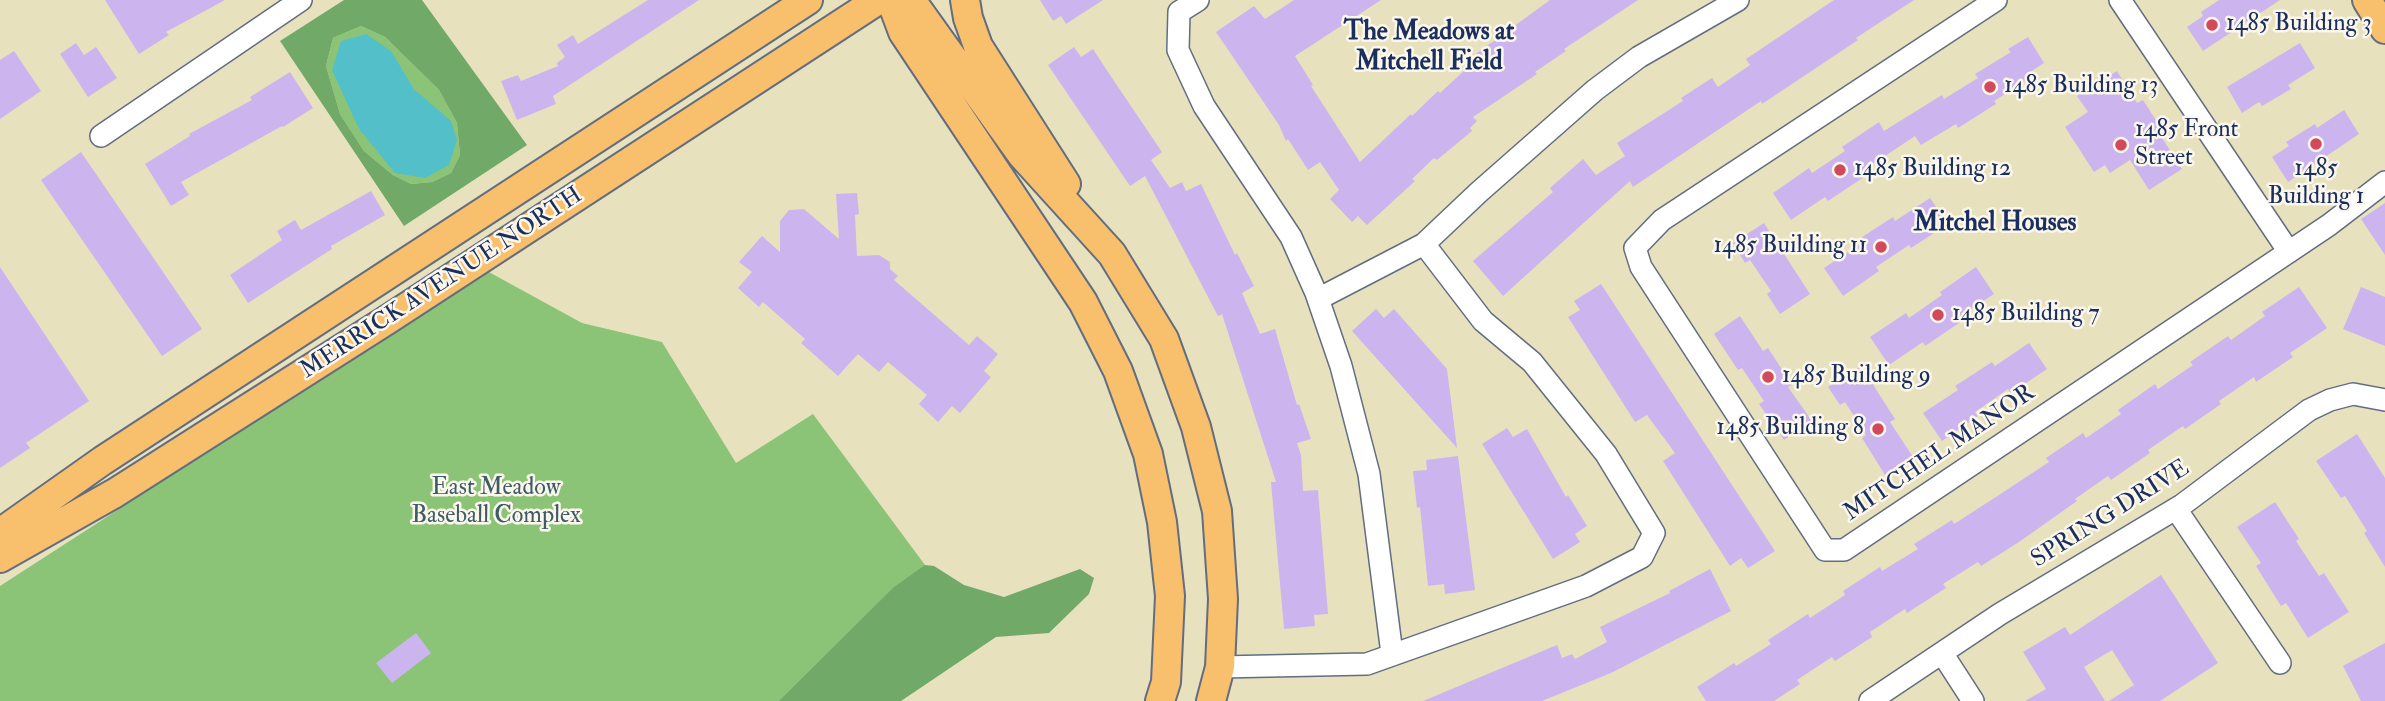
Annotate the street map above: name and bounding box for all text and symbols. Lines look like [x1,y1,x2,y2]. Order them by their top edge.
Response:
place label: 1485 Building 3 [2226,11,2372,39]
district label: The Meadows at Mitchell Field [1344,17,1514,78]
marker: 1485 Building 3 [2204,17,2220,33]
place label: 1485 Building 13 [2004,73,2158,101]
marker: 1485 Building 13 [1982,79,1998,95]
place label: 1485 Front Street [2135,117,2238,173]
marker: 1485 Building 1 [2308,136,2324,152]
marker: 1485 Front Street [2113,137,2129,153]
place label: 1485 Building 12 [1854,156,2011,184]
place label: 1485 Building 1 [2268,156,2364,212]
marker: 1485 Building 12 [1832,162,1848,178]
street label: MERRICK AVENUE NORTH [296,182,588,386]
district label: Mitchel Houses [1913,208,2077,240]
place label: 1485 Building 11 [1713,233,1867,261]
marker: 1485 Building 11 [1873,239,1889,255]
place label: 1485 Building 7 [1952,301,2099,329]
marker: 1485 Building 7 [1930,307,1946,323]
place label: 1485 Building 9 [1782,363,1931,391]
marker: 1485 Building 9 [1760,369,1776,385]
street label: MITCHEL MANOR [1839,379,2041,529]
place label: 1485 Building 8 [1716,415,1864,443]
marker: 1485 Building 8 [1870,421,1886,437]
street label: SPRING DRIVE [2027,455,2195,575]
park label: East Meadow Baseball Complex [411,475,581,531]

